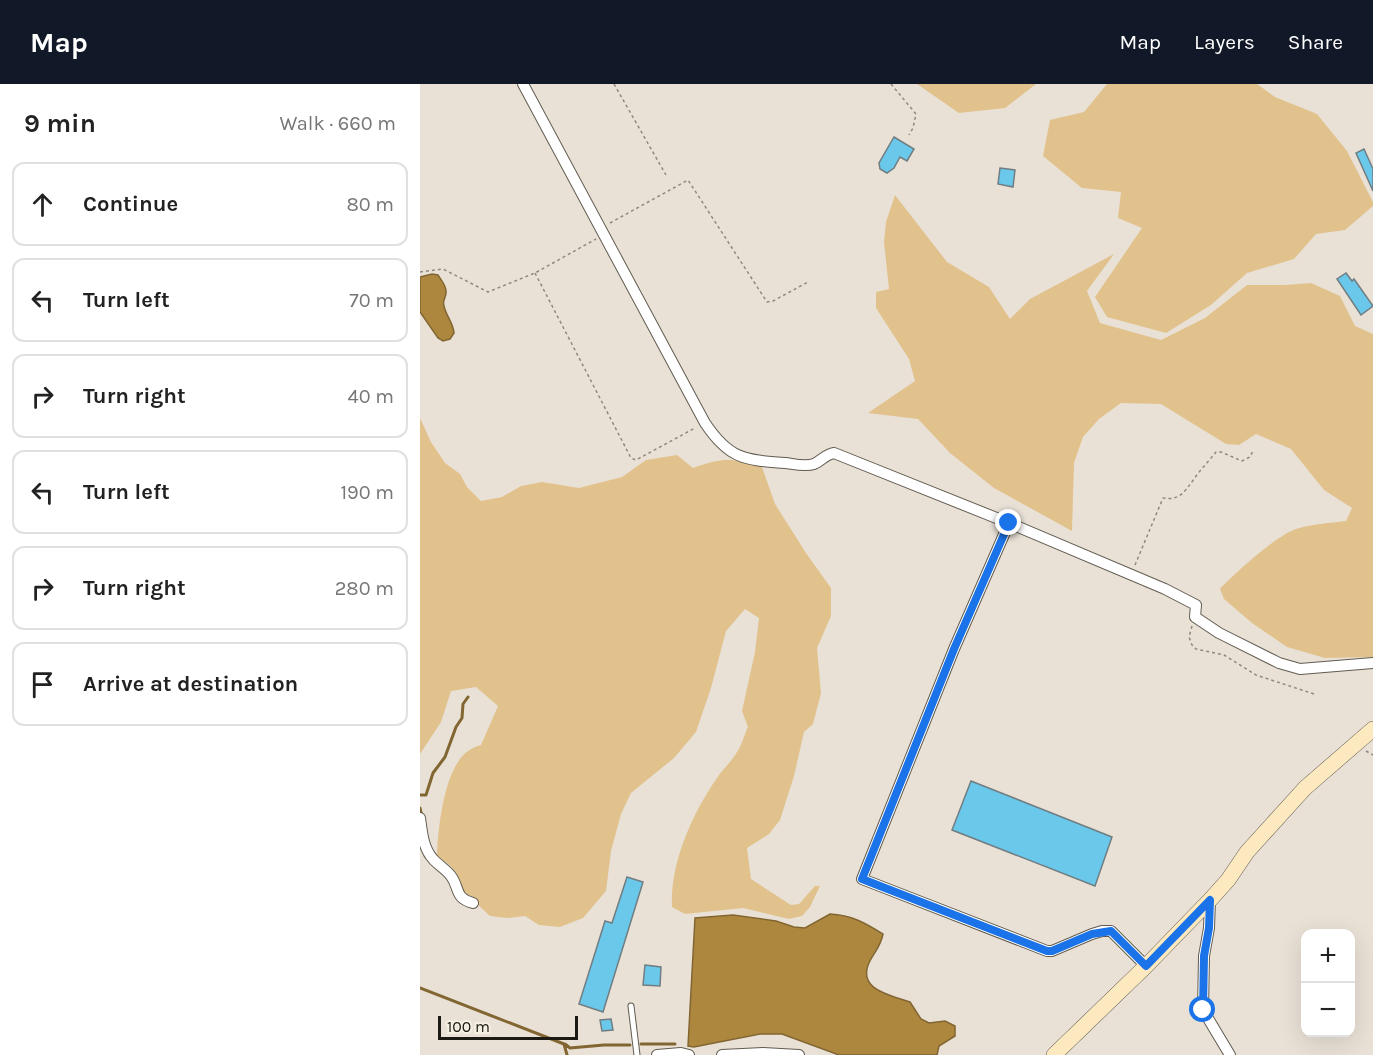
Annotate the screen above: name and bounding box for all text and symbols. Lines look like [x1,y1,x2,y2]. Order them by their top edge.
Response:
text: Map [30,26,88,59]
text: Map [1119,30,1161,54]
text: Layers [1194,30,1255,54]
text: Share [1288,30,1343,54]
text: 9 min [24,108,96,139]
text: Walk · 660 m [280,112,396,135]
icon: ahead [26,188,59,221]
text: Continue [83,191,178,217]
text: 80 m [346,193,394,216]
icon: left [26,284,59,317]
text: Turn left [83,287,170,313]
text: 70 m [349,289,394,312]
icon: right [26,380,59,413]
text: Turn right [83,383,186,409]
text: 40 m [348,385,394,408]
icon: left [26,476,59,509]
text: Turn left [83,479,170,505]
text: 190 m [340,481,394,504]
route end [995,509,1021,535]
icon: right [26,572,59,605]
text: Turn right [83,575,186,601]
text: 280 m [335,577,394,600]
icon: arrive [26,668,59,701]
text: Arrive at destination [83,671,298,697]
map controls [1301,929,1355,1037]
button: + [1301,929,1355,983]
button: − [1301,983,1355,1037]
route start [1189,996,1215,1022]
scale bar [438,1013,578,1040]
text: 100 m [447,1017,490,1036]

